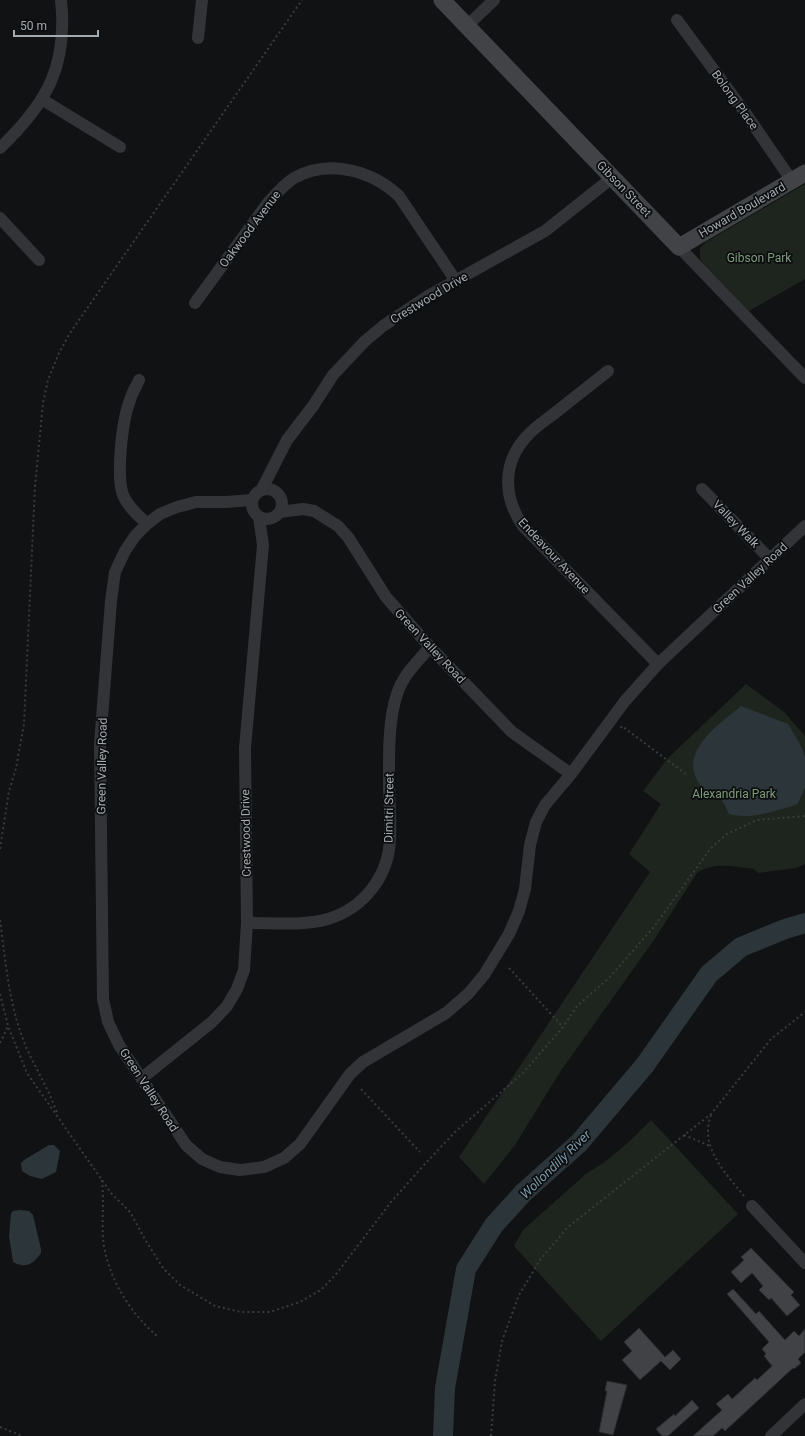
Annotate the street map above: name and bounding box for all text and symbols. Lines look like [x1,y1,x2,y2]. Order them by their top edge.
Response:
scale bar [14,12,98,38]
text: 50 m [20,19,47,33]
street label: Bolong Place [709,68,761,132]
street label: Gibson Street [594,158,654,220]
street label: Howard Boulevard [696,179,788,241]
street label: Oakwood Avenue [217,188,283,270]
park label: Gibson Park [727,251,792,265]
street label: Crestwood Drive [388,269,470,327]
street label: Valley Walk [710,497,763,551]
street label: Endeavour Avenue [515,515,593,597]
street label: Green Valley Road [710,540,790,616]
street label: Green Valley Road [392,606,468,686]
street label: Green Valley Road [94,718,110,814]
street label: Dimitri Street [381,773,397,843]
park label: Alexandria Park [692,787,777,801]
street label: Crestwood Drive [238,789,254,877]
street label: Green Valley Road [117,1046,181,1134]
water label: Wollondilly River [517,1127,594,1202]

